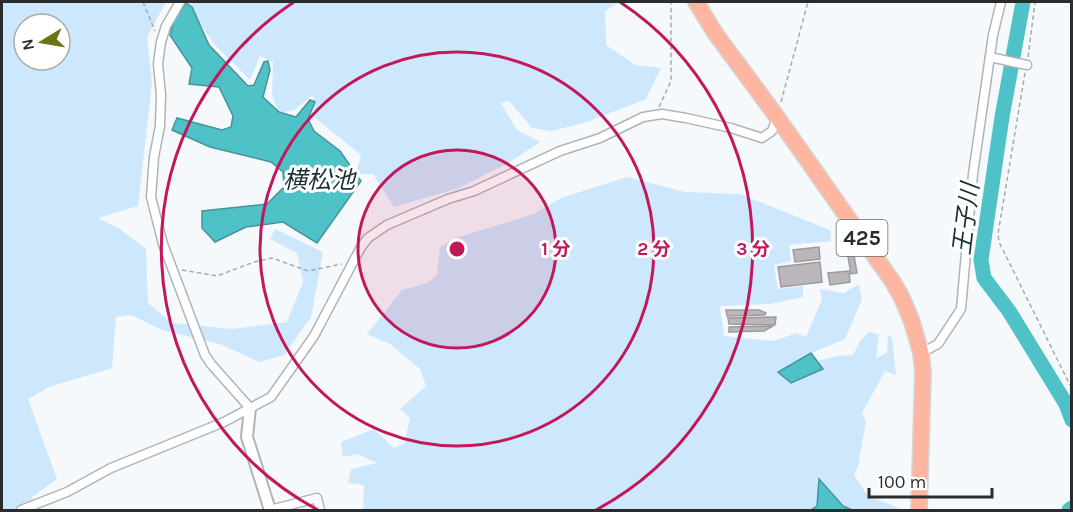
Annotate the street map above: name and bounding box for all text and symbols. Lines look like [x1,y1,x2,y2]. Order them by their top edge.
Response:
north arrow [12,12,72,72]
text: N [17,37,38,52]
water label: 横松池 [283,166,357,194]
water label: 王子川 [948,179,985,256]
road number: 425 [836,220,888,256]
text: 1 分 [542,238,570,260]
text: 2 分 [637,238,671,260]
text: 3 分 [736,238,770,260]
centre of rings [447,239,467,259]
scale bar [869,461,992,499]
text: 100 m [878,471,926,493]

